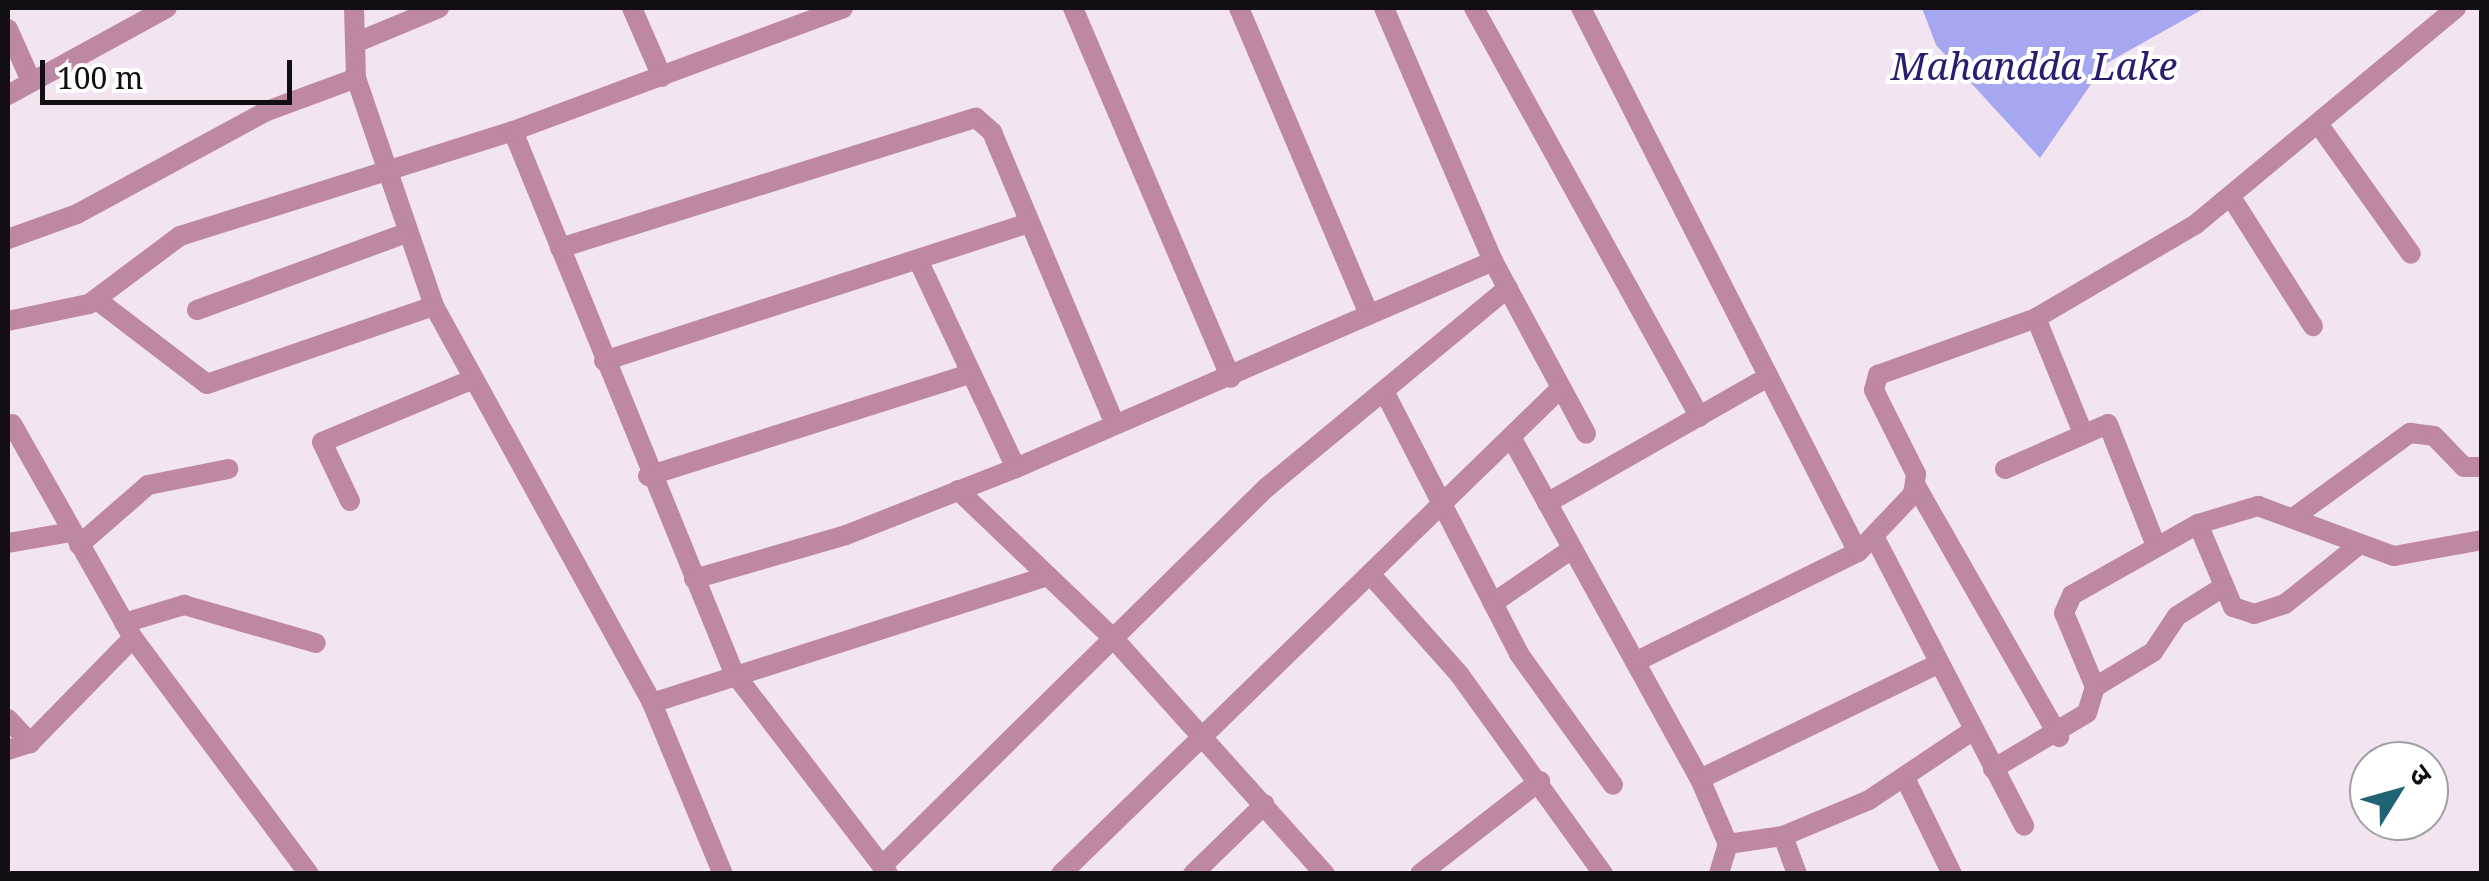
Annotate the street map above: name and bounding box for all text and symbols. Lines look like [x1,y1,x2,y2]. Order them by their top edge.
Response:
scale bar [45,40,298,102]
water label: Mahandda Lake [1891,43,2177,89]
text: 100 m [57,57,143,98]
north arrow [2349,741,2449,841]
text: उ [2401,756,2441,792]

